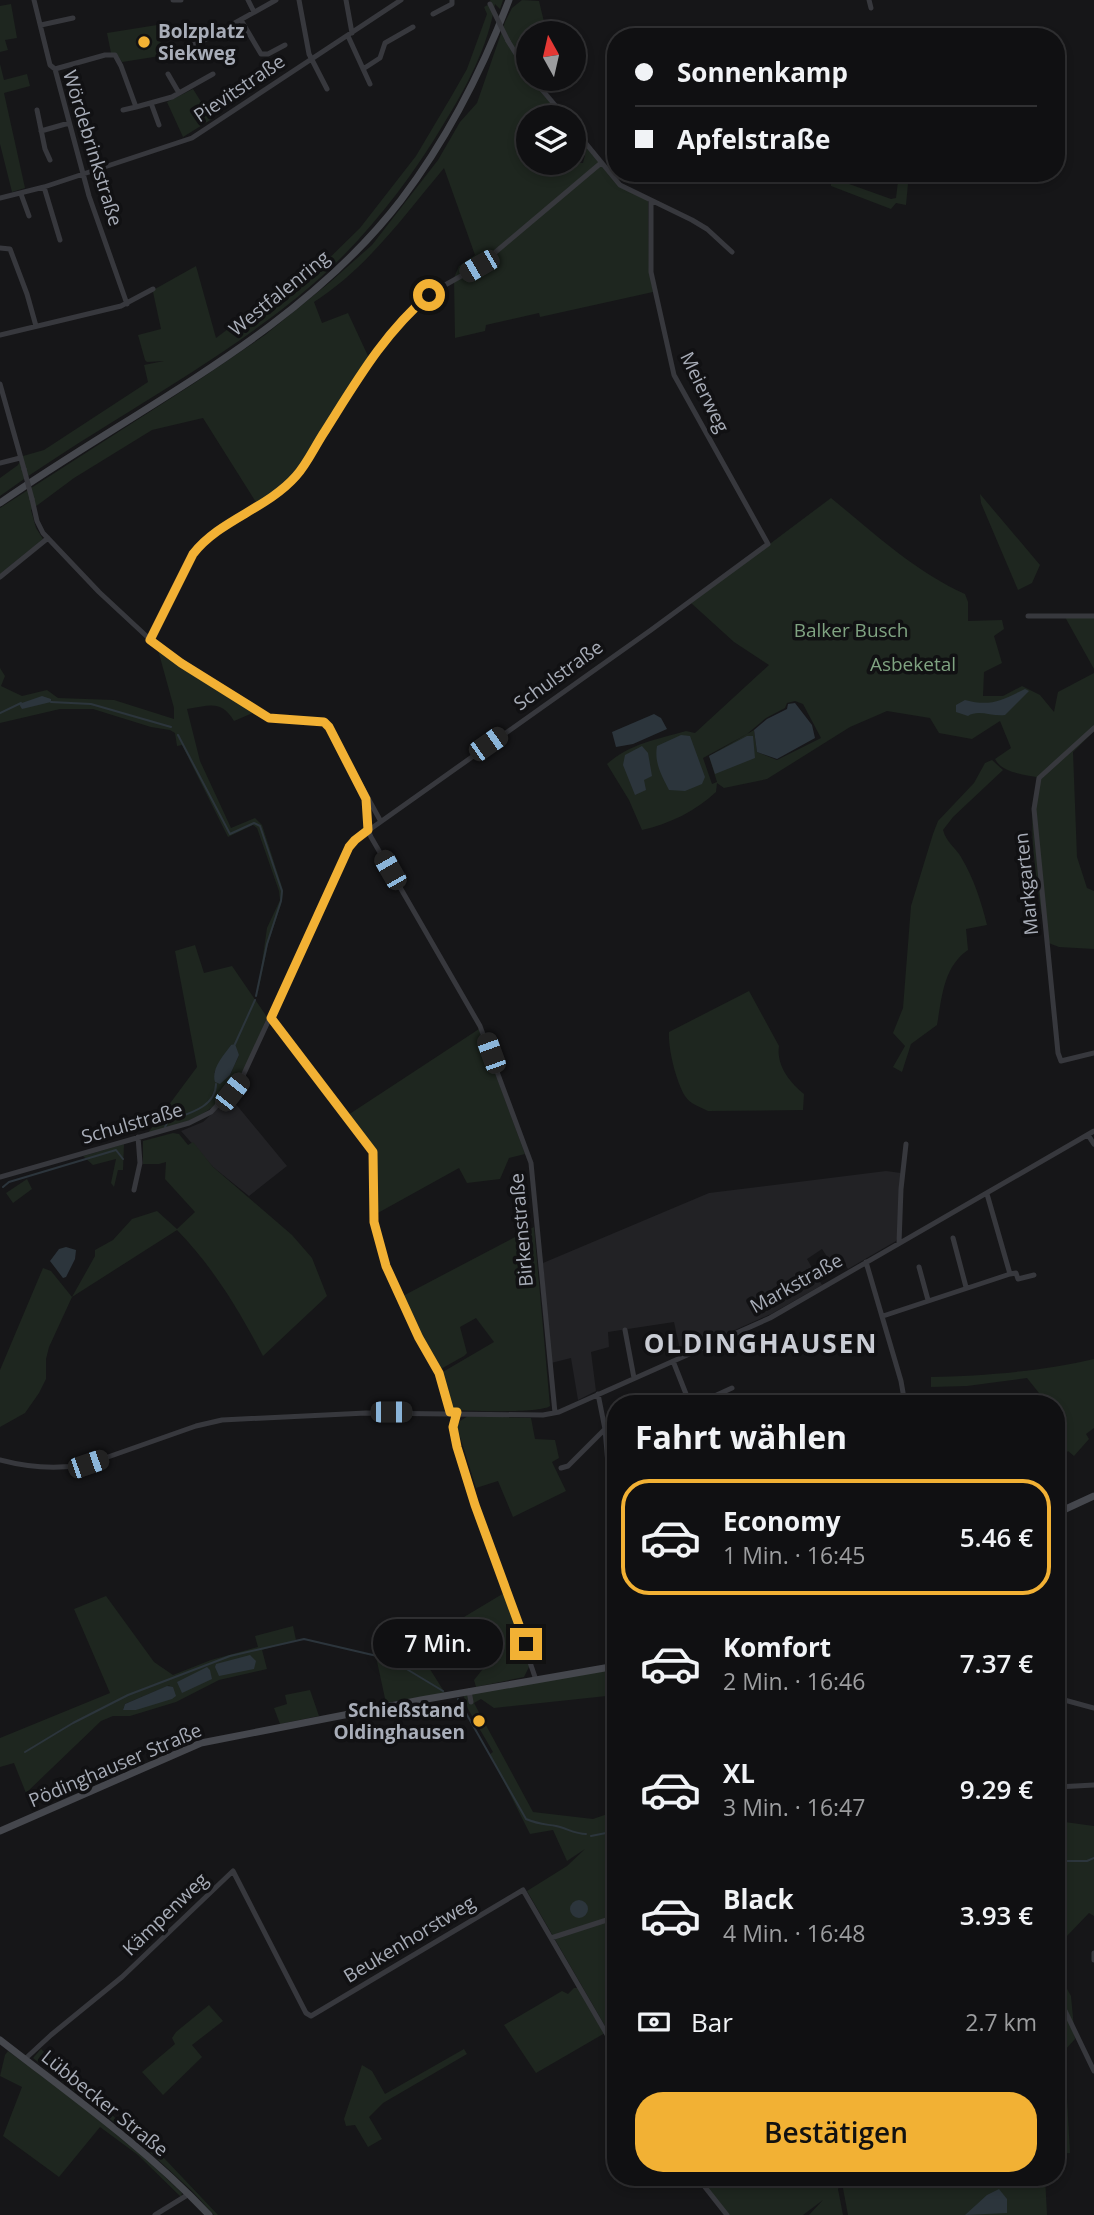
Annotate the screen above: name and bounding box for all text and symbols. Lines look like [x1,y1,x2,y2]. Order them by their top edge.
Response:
place label: Bolzplatz Siekweg [158,18,244,66]
north arrow [516,21,586,91]
map controls [516,21,586,175]
marker: Bolzplatz Siekweg [136,34,152,50]
street label: Pievitstraße [188,48,290,128]
text: Sonnenkamp [677,54,848,90]
street label: Wördebrinkstraße [57,67,129,229]
button: layers [516,105,586,175]
text: Apfelstraße [677,121,830,157]
street label: Westfalenring [223,244,335,342]
car [456,246,503,286]
route start [413,279,445,311]
street label: Meierweg [674,347,736,437]
park label: Balker Busch [794,617,908,643]
street label: Schulstraße [508,634,608,716]
park label: Asbeketal [870,651,956,677]
car [465,723,512,765]
street label: Markgarten [1008,831,1044,937]
car [371,847,410,893]
car [474,1030,509,1076]
car [211,1069,254,1115]
street label: Schulstraße [78,1096,186,1150]
street label: Birkenstraße [503,1172,539,1288]
street label: Markstraße [745,1247,847,1319]
district label: OLDINGHAUSEN [644,1325,878,1361]
car [371,1402,413,1423]
text: Fahrt wählen [635,1415,847,1458]
car [65,1447,112,1481]
text: Economy [723,1503,841,1539]
icon: car [639,1506,702,1569]
text: 5.46 € [960,1519,1033,1555]
text: 1 Min. · 16:45 [723,1539,865,1571]
callout: 7 Min. [372,1620,502,1668]
text: 7 Min. [404,1627,472,1659]
route end [510,1628,542,1660]
text: Komfort [723,1629,831,1665]
icon: car [639,1632,702,1695]
text: 7.37 € [960,1645,1033,1681]
text: 2 Min. · 16:46 [723,1665,865,1697]
place label: Schießstand Oldinghausen [333,1697,465,1745]
marker: Schießstand Oldinghausen [471,1713,487,1729]
street label: Pödinghauser Straße [25,1717,205,1813]
text: XL [723,1755,755,1791]
icon: car [639,1758,702,1821]
text: 9.29 € [960,1771,1033,1807]
text: 3 Min. · 16:47 [723,1791,865,1823]
street label: Kämpenweg [117,1867,213,1961]
text: Black [723,1881,794,1917]
icon: car [639,1884,702,1947]
street label: Beukenhorstweg [338,1889,480,1989]
text: 3.93 € [960,1897,1033,1933]
text: 4 Min. · 16:48 [723,1917,865,1949]
icon: cash [635,2003,673,2041]
text: Bar [691,2004,733,2040]
text: 2.7 km [965,2006,1037,2038]
street label: Lübbecker Straße [36,2044,174,2162]
button: Bestätigen [635,2092,1037,2172]

